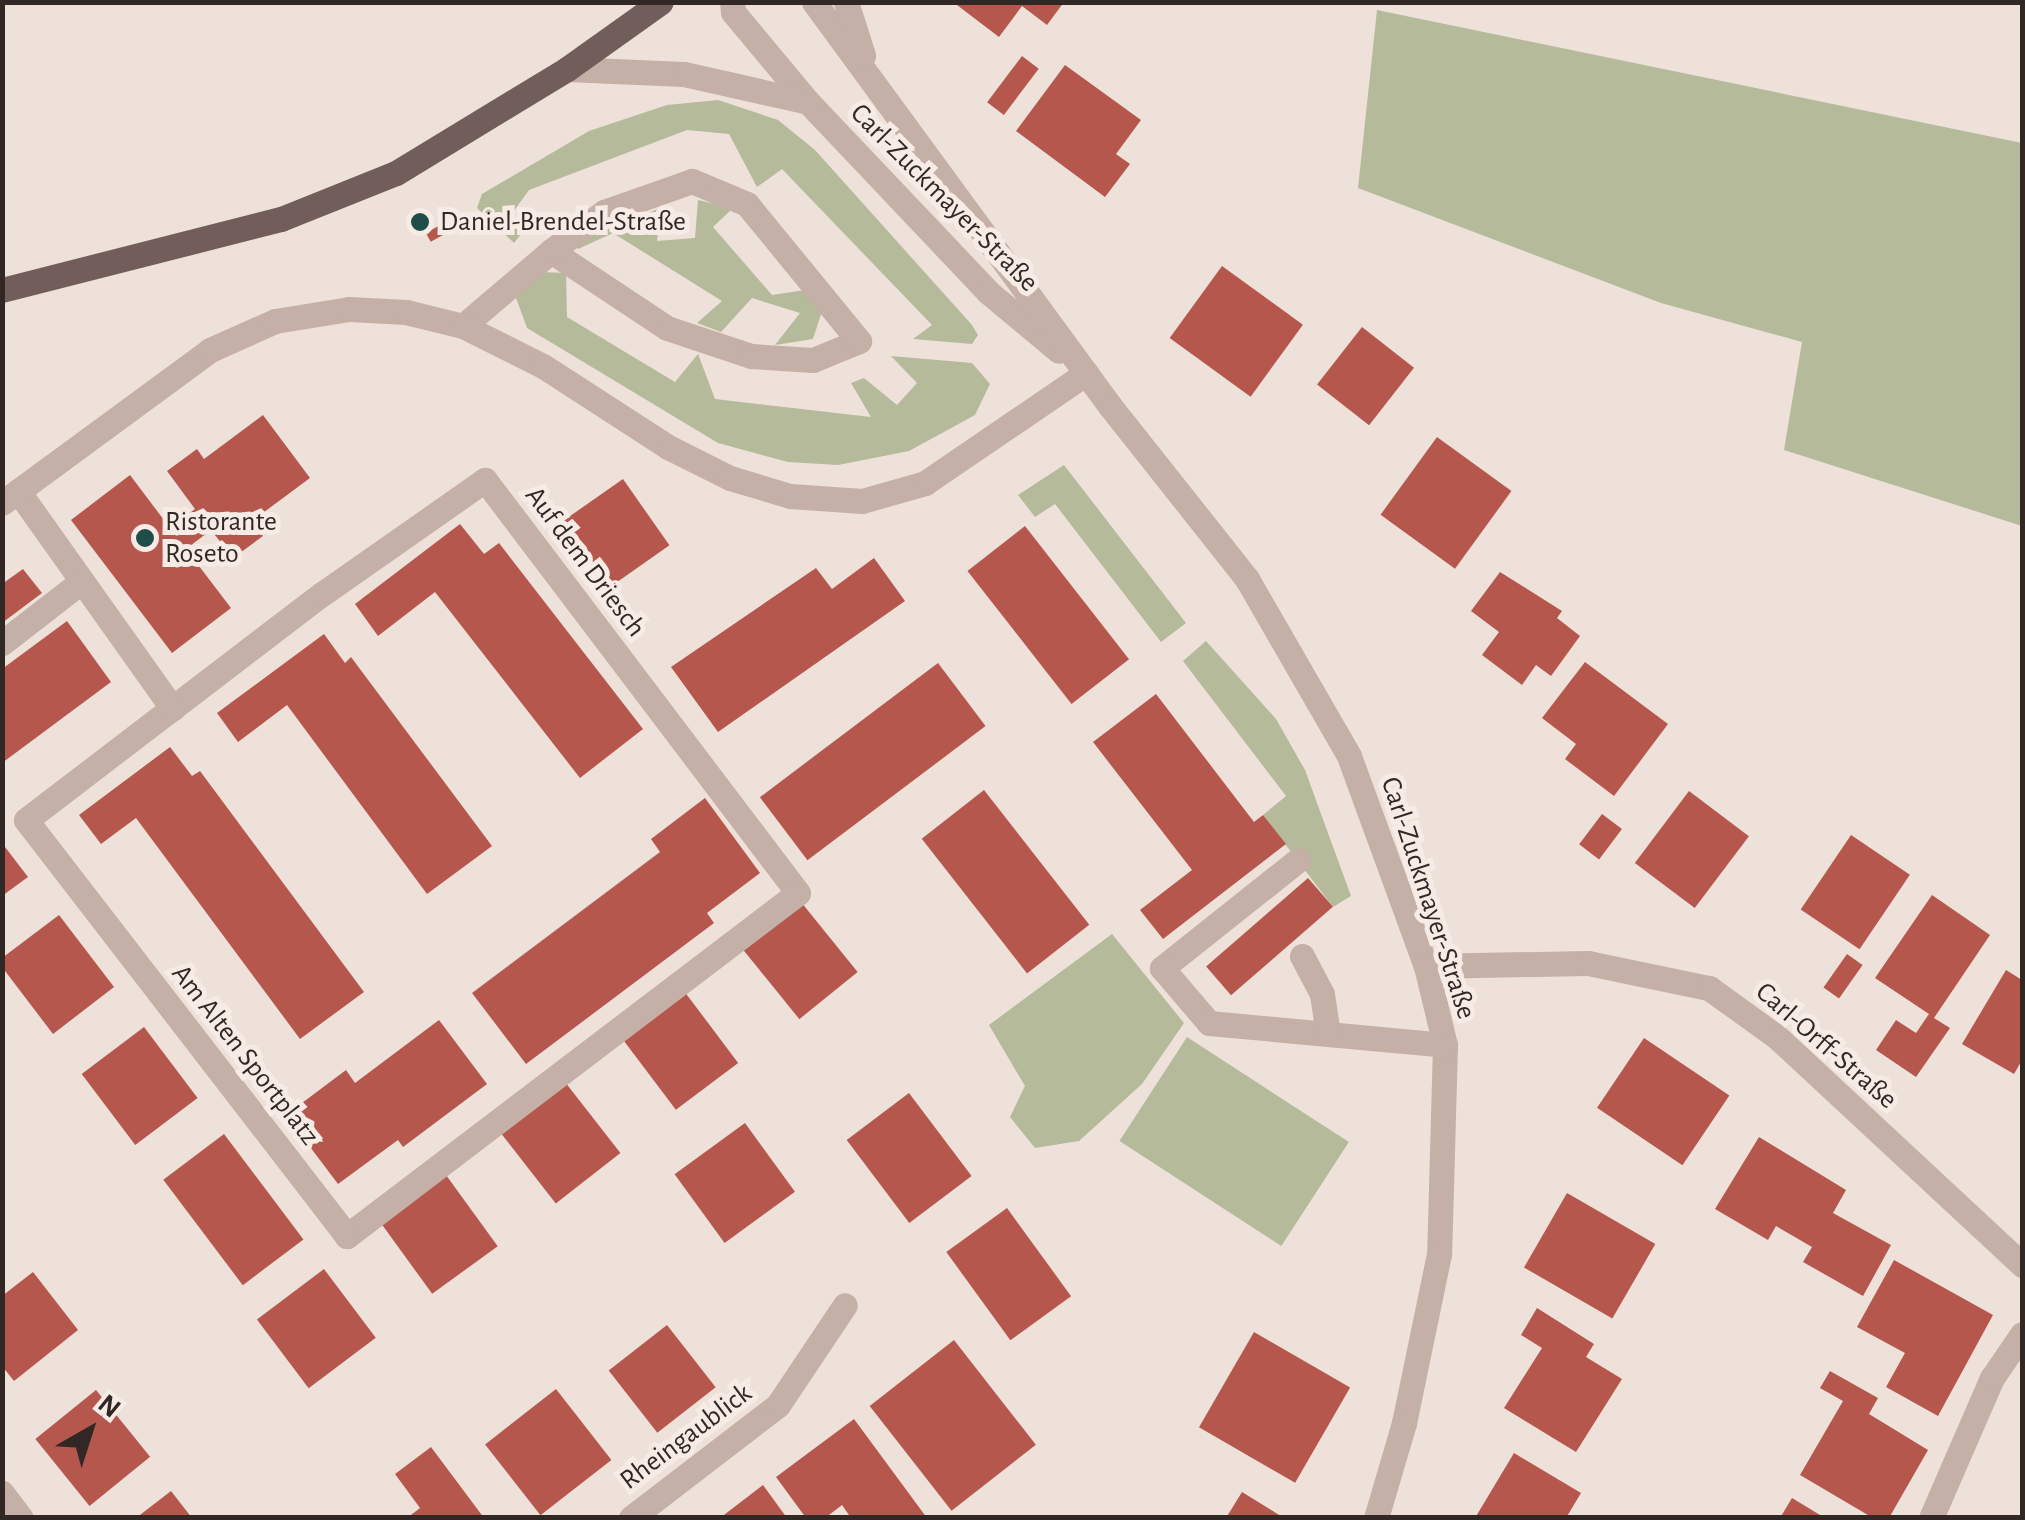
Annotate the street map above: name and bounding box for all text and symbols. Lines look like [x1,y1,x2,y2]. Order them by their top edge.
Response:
street label: Carl-Zuckmayer-Straße [843,97,1045,299]
place label: Daniel-Brendel-Straße [440,205,686,239]
marker: Daniel-Brendel-Straße [409,211,431,233]
street label: Auf dem Driesch [518,480,652,644]
place label: Ristorante Roseto [165,505,277,571]
marker: Ristorante Roseto [134,527,156,549]
street label: Carl-Zuckmayer-Straße [1373,773,1483,1023]
street label: Am Alten Sportplatz [164,958,326,1152]
street label: Carl-Orff-Straße [1748,975,1904,1117]
street label: Rheingaublick [614,1377,758,1497]
north arrow [40,1380,140,1480]
text: N [93,1390,125,1424]

